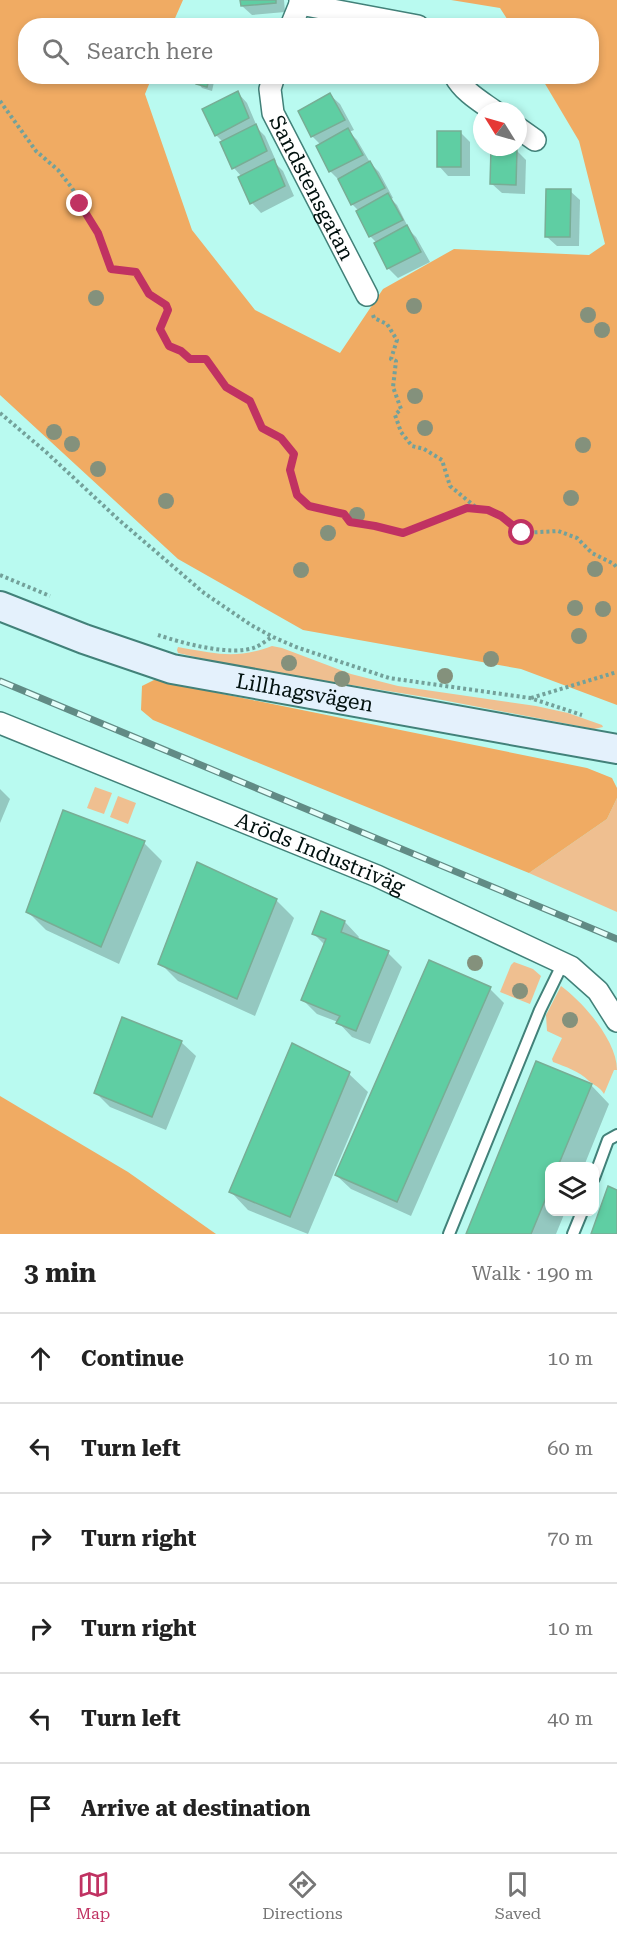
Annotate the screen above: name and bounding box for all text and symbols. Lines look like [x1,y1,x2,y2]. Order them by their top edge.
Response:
search box [18,18,599,84]
icon: search [39,35,72,68]
text: Search here [87,39,213,64]
north arrow [473,102,527,156]
street label: Sandstensgatan [264,111,359,265]
route end [66,190,92,216]
route start [508,519,534,545]
street label: Lillhagsvägen [234,669,376,717]
street label: Aröds Industriväg [232,808,409,899]
map controls [545,1162,599,1216]
button: layers [545,1162,599,1216]
text: 3 min [24,1258,96,1288]
text: Walk · 190 m [472,1261,593,1285]
icon: ahead [24,1342,57,1375]
text: Continue [81,1346,184,1371]
text: 10 m [547,1346,593,1370]
icon: left [24,1432,57,1465]
text: Turn left [81,1436,181,1461]
text: 60 m [547,1436,593,1460]
icon: right [24,1522,57,1555]
text: Turn right [81,1526,196,1551]
text: 70 m [547,1526,593,1550]
icon: right [24,1612,57,1645]
text: Turn right [81,1616,196,1641]
text: 10 m [547,1616,593,1640]
icon: left [24,1702,57,1735]
text: Turn left [81,1706,181,1731]
text: 40 m [547,1706,593,1730]
icon: arrive [24,1792,57,1825]
text: Arrive at destination [81,1796,310,1821]
tab: Map [76,1868,110,1923]
tab: Directions [262,1868,343,1923]
tab: Saved [495,1868,541,1923]

